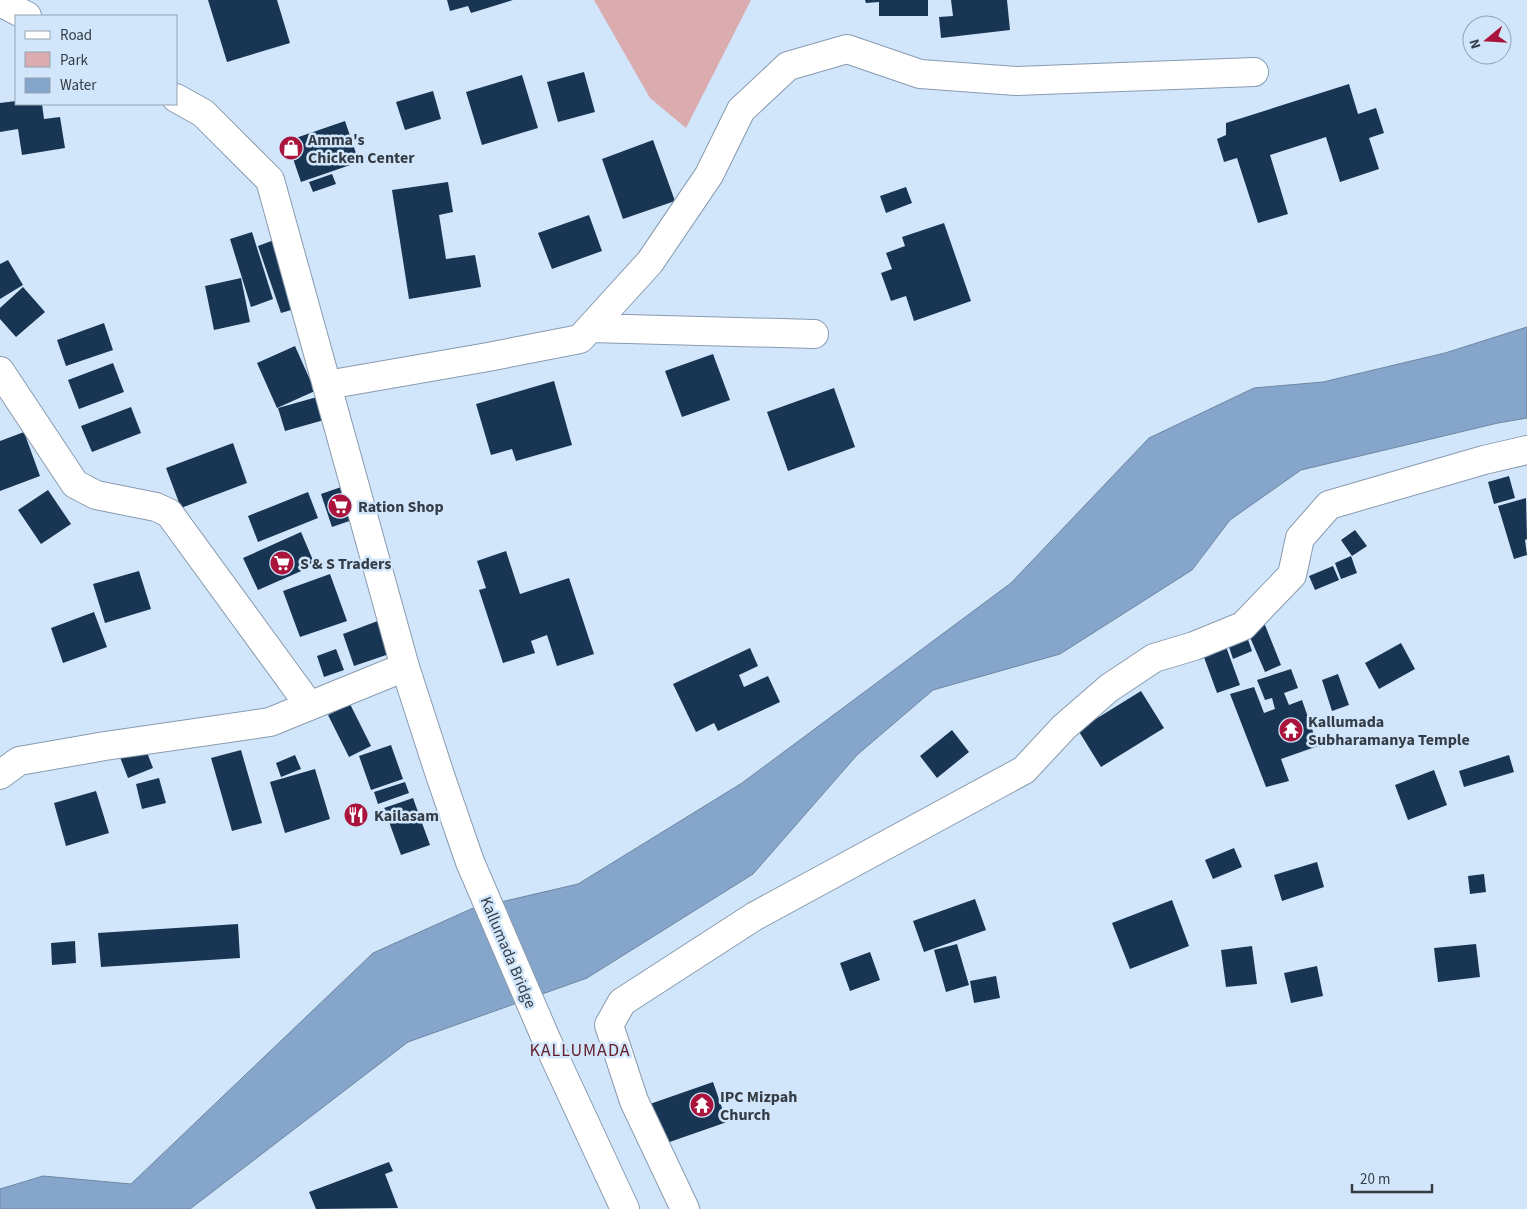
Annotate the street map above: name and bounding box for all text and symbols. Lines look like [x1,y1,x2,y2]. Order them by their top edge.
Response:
legend [15,15,178,105]
north arrow [1462,15,1512,65]
text: Road [60,25,92,46]
text: N [1465,36,1487,51]
text: Park [60,50,89,71]
text: Water [60,75,97,96]
place label: Amma's Chicken Center [307,129,415,169]
shop icon: Amma's Chicken Center [278,135,304,161]
supermarket icon: Ration Shop [327,493,353,519]
place label: Ration Shop [358,496,444,518]
supermarket icon: S & S Traders [269,550,295,576]
place label: S & S Traders [300,553,391,575]
place label: Kallumada Subharamanya Temple [1308,711,1470,751]
temple icon: Kallumada Subharamanya Temple [1278,717,1304,743]
restaurant icon: Kailasam [343,802,369,828]
place label: Kailasam [374,805,439,827]
street label: Kallumada Bridge [475,893,542,1012]
district label: KALLUMADA [529,1038,631,1063]
place label: IPC Mizpah Church [720,1086,797,1126]
temple icon: IPC Mizpah Church [689,1092,715,1118]
scale bar [1352,1162,1432,1194]
text: 20 m [1360,1169,1390,1190]

